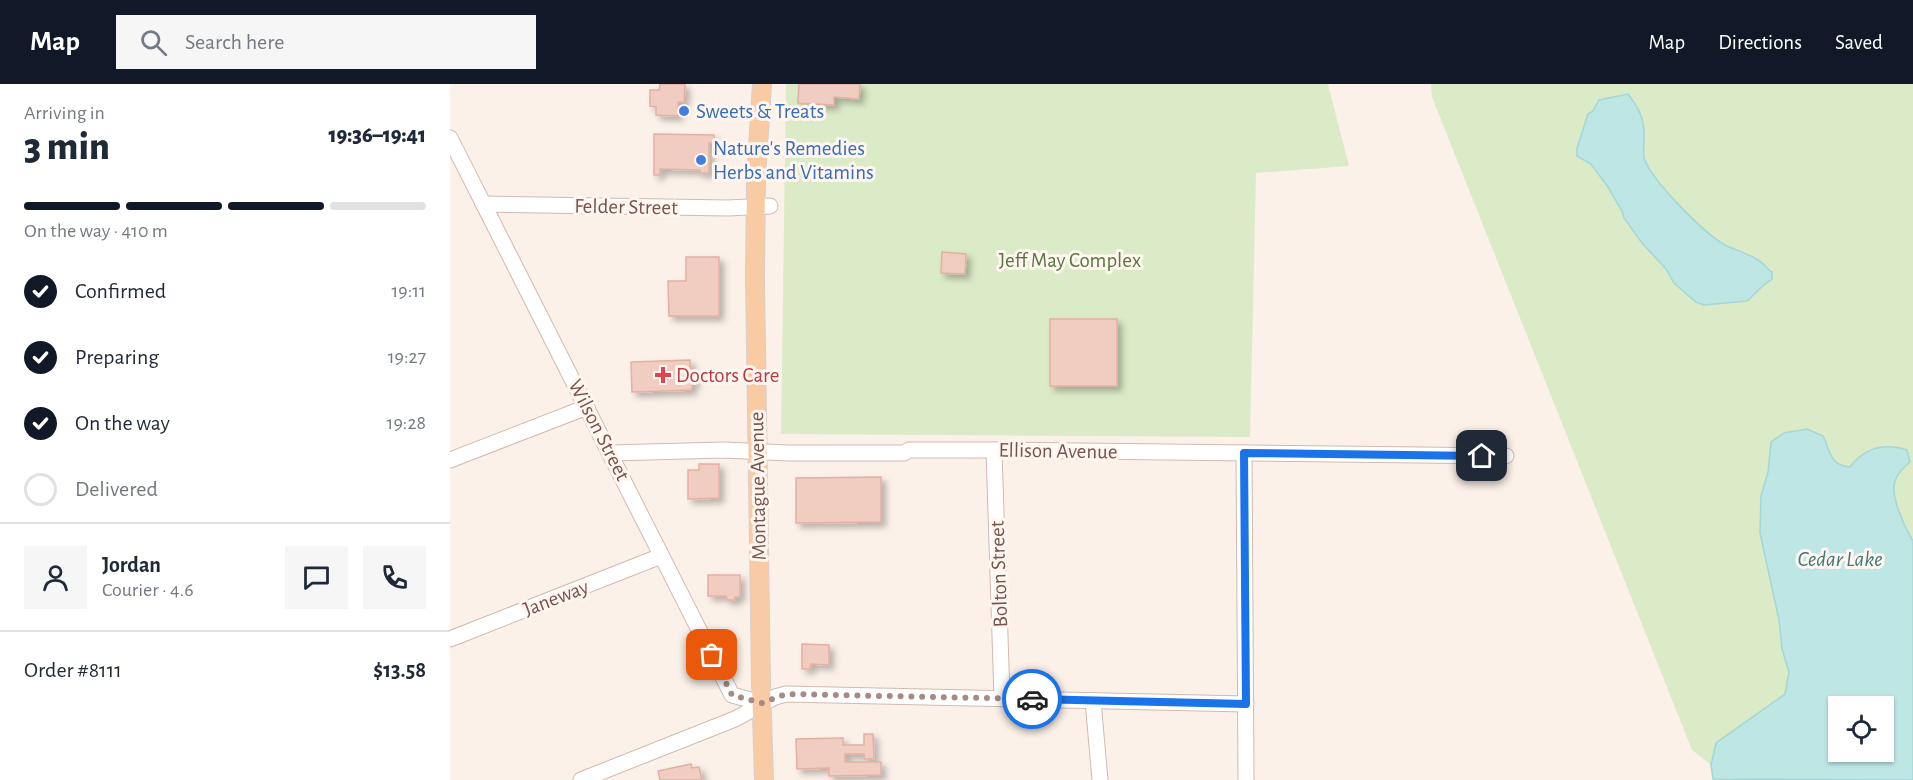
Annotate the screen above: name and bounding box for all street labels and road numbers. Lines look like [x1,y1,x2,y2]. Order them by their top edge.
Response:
street label: Felder Street [574,196,678,218]
street label: Wilson Street [565,376,634,484]
street label: Montague Avenue [746,411,770,561]
street label: Ellison Avenue [998,439,1118,463]
street label: Bolton Street [987,520,1011,628]
street label: Janeway [520,576,592,620]

